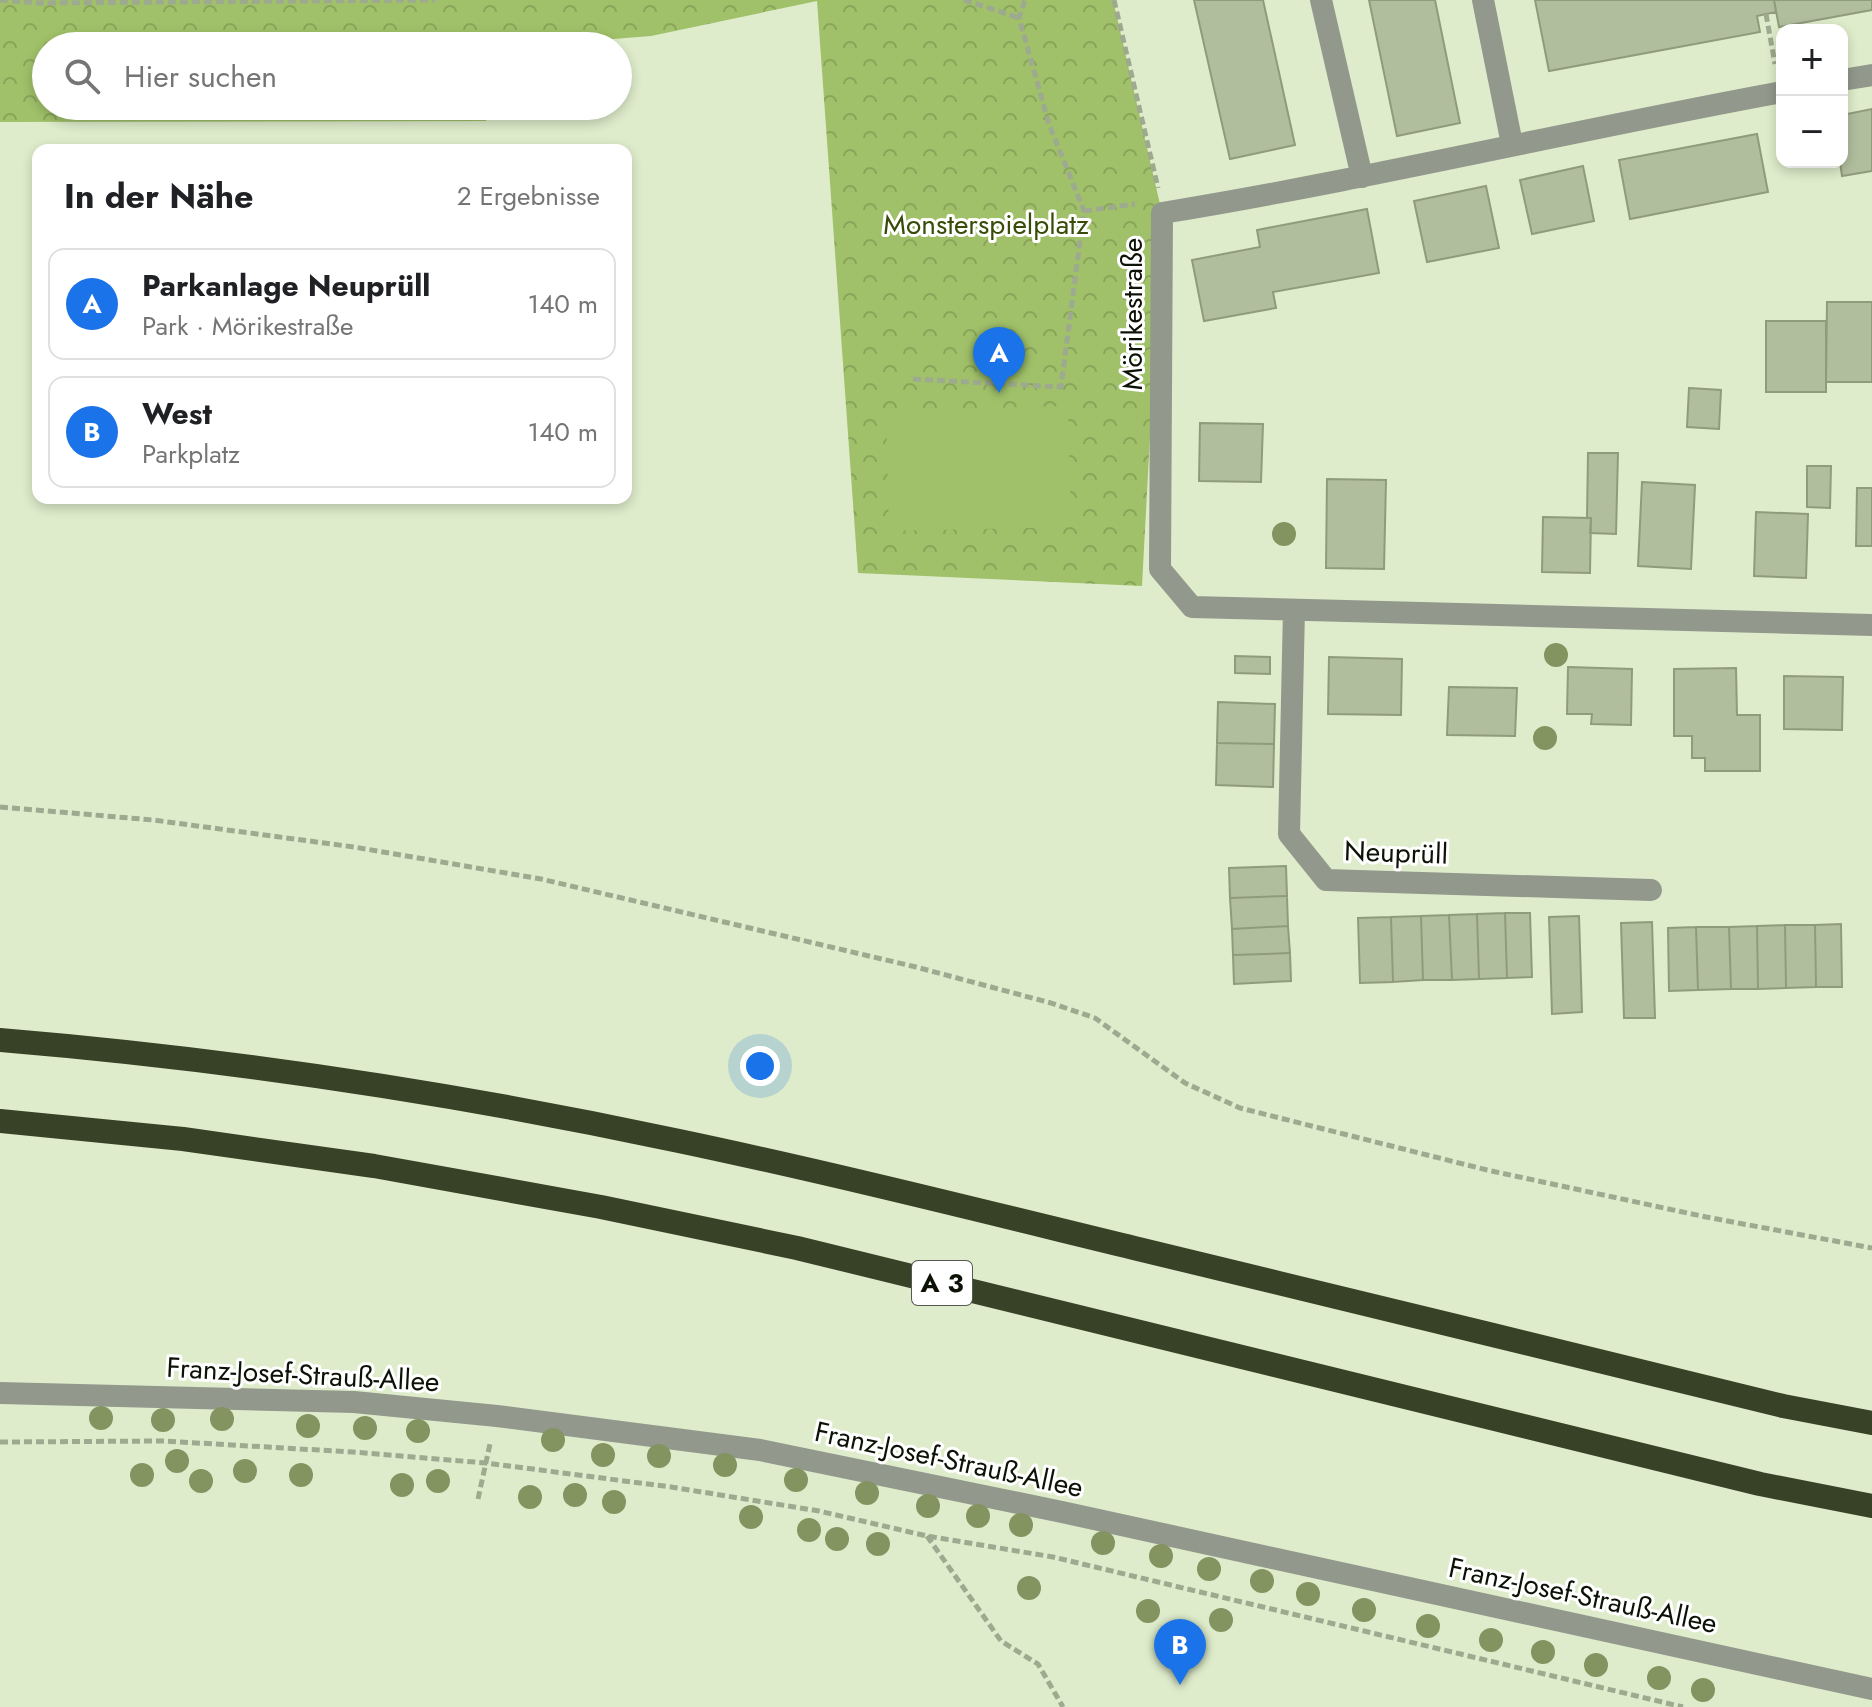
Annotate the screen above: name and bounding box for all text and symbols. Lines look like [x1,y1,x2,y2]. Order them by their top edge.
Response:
map controls [1776,24,1848,168]
button: + [1776,24,1848,96]
search box [32,32,632,120]
icon: search [60,54,104,98]
text: Hier suchen [124,55,277,98]
button: − [1776,96,1848,168]
text: In der Nähe [64,172,254,221]
text: 2 Ergebnisse [457,177,600,215]
park label: Monsterspielplatz [883,204,1089,245]
street label: Mörikestraße [1112,238,1153,390]
text: Parkanlage Neuprüll [142,264,430,307]
text: A [82,285,102,323]
text: 140 m [527,285,598,323]
text: Park · Mörikestraße [142,307,353,345]
pin: A [973,327,1025,393]
text: West [142,392,212,435]
text: B [83,413,101,451]
text: 140 m [527,413,598,451]
text: Parkplatz [142,435,240,473]
street label: Neuprüll [1343,830,1449,875]
your location [740,1046,780,1086]
road number: A 3 [912,1261,972,1305]
street label: Franz-Josef-Strauß-Allee [165,1347,441,1402]
street label: Franz-Josef-Strauß-Allee [811,1411,1087,1508]
street label: Franz-Josef-Strauß-Allee [1445,1547,1721,1644]
pin: B [1154,1619,1206,1685]

